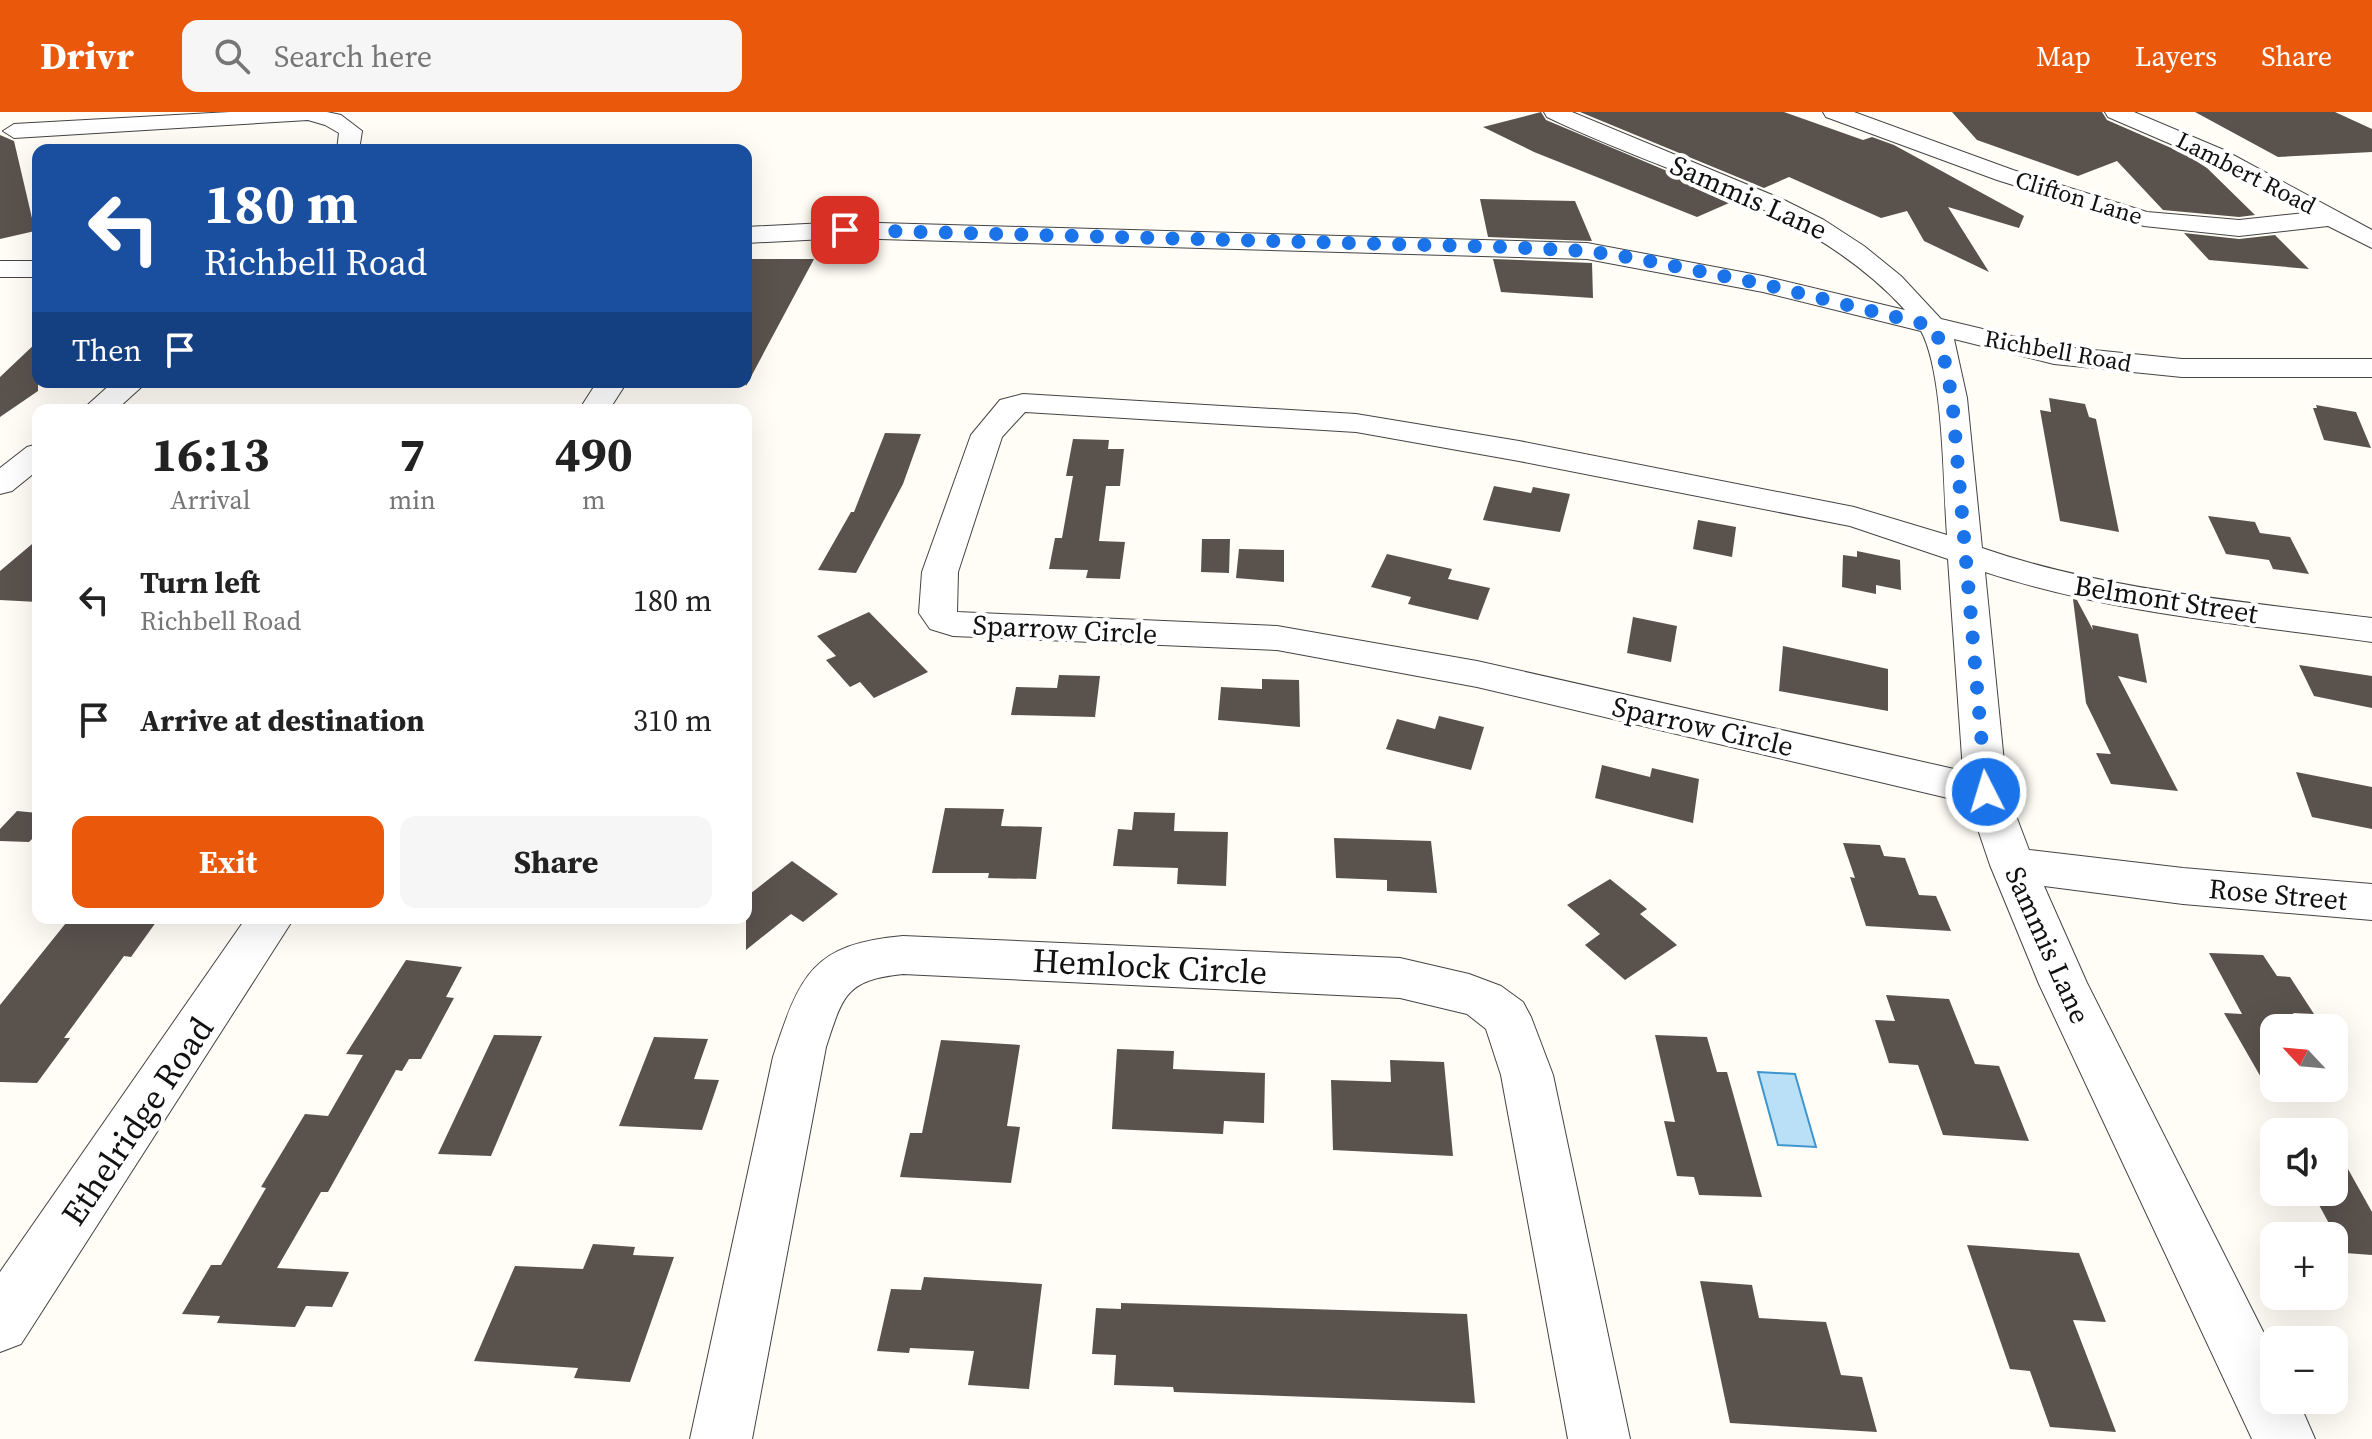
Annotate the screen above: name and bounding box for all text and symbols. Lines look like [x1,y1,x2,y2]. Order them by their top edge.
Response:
search box [182,20,742,92]
text: Drivr [40,30,134,82]
icon: search [210,34,254,78]
text: Search here [274,36,432,77]
text: Map [2036,37,2091,75]
text: Layers [2135,37,2217,75]
text: Share [2261,37,2332,75]
street label: Lambert Road [2171,123,2322,222]
street label: Sammis Lane [1665,145,1833,249]
street label: Clifton Lane [2011,163,2147,233]
text: 180 m [204,165,358,242]
icon: left [72,176,176,280]
pin [811,196,879,264]
icon: arrive [823,208,867,252]
text: Richbell Road [204,238,427,287]
street label: Richbell Road [1982,321,2135,380]
icon: arrive [158,328,202,372]
text: Then [72,330,142,371]
text: 16:13 [151,421,270,487]
text: 7 [399,421,425,487]
text: 490 [555,421,633,487]
text: Arrival [170,482,251,518]
text: min [389,482,436,518]
text: m [582,482,606,518]
text: Turn left [140,562,260,603]
street label: Belmont Street [2071,566,2261,632]
icon: left [72,578,116,622]
text: 180 m [633,580,712,621]
text: Richbell Road [140,603,301,639]
street label: Sparrow Circle [972,605,1158,653]
street label: Sparrow Circle [1609,687,1797,765]
icon: arrive [72,698,116,742]
text: Arrive at destination [140,700,425,741]
text: 310 m [633,700,712,741]
position arrow [1944,750,2028,834]
button: Exit [72,816,384,908]
button: Share [400,816,712,908]
street label: Sammis Lane [1996,861,2100,1029]
street label: Rose Street [2207,869,2350,919]
street label: Hemlock Circle [1031,937,1269,995]
street label: Ethelridge Road [50,1008,224,1234]
north arrow [2260,1014,2348,1102]
map controls [2260,1014,2348,1414]
button: sound [2260,1118,2348,1206]
button: + [2260,1222,2348,1310]
button: − [2260,1326,2348,1414]

